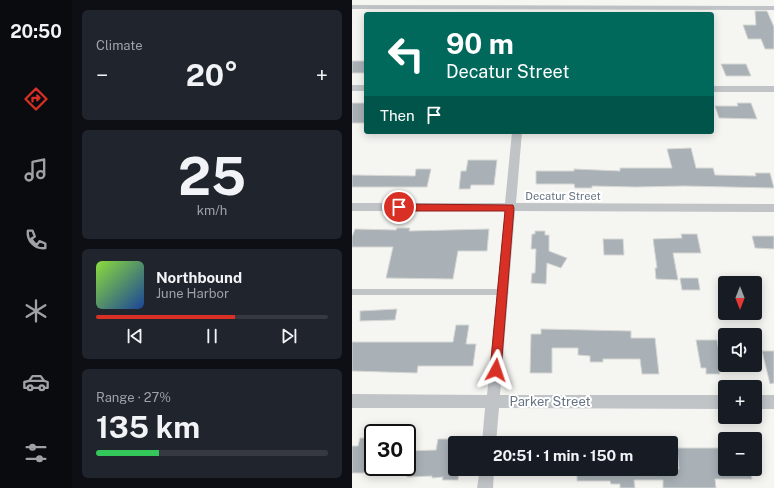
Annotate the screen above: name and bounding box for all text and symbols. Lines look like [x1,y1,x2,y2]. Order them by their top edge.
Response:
text: 20:50 [10,21,62,42]
text: 90 m [446,27,514,60]
icon: left [380,28,432,80]
text: Climate [96,38,143,53]
text: 20° [186,57,238,93]
text: Decatur Street [446,61,569,82]
text: − [96,62,108,88]
text: + [316,62,328,88]
icon: directions [22,85,50,113]
icon: arrive [423,104,445,126]
text: Then [380,107,415,124]
text: 25 [178,146,246,207]
icon: music [22,156,50,184]
pin [382,190,416,224]
street label: Decatur Street [525,190,601,202]
icon: arrive [388,196,410,218]
text: km/h [197,203,227,218]
icon: phone [22,226,50,254]
text: Northbound [156,269,242,286]
north arrow [718,276,762,320]
map controls [718,276,762,476]
text: June Harbor [156,286,229,301]
icon: climate [22,297,50,325]
icon: previous [124,325,146,347]
icon: pause [201,325,223,347]
icon: next [278,325,300,347]
button: sound [718,328,762,372]
position arrow [475,349,517,391]
icon: car [22,368,50,396]
button: + [718,380,762,424]
text: Range · 27% [96,390,171,405]
street label: Parker Street [510,394,591,409]
text: 135 km [96,409,200,445]
speed limit sign: 30 [364,424,416,476]
button: − [718,432,762,476]
icon: filters [22,439,50,467]
text: 20:51 · 1 min · 150 m [493,447,633,464]

